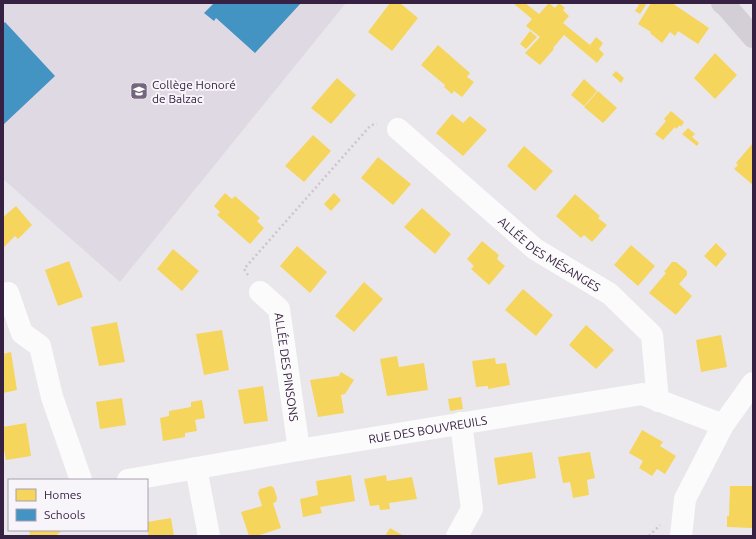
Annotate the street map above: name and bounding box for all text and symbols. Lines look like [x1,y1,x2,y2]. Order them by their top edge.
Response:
place label: Collège Honoré de Balzac [152,78,236,105]
school or university icon: Collège Honoré de Balzac [129,81,149,101]
street label: ALLÉE DES MÉSANGES [496,214,603,293]
street label: ALLÉE DES PINSONS [273,312,301,422]
street label: RUE DES BOUVREUILS [367,413,488,445]
legend [8,479,148,531]
text: Homes [44,488,82,501]
text: Schools [44,508,85,521]

